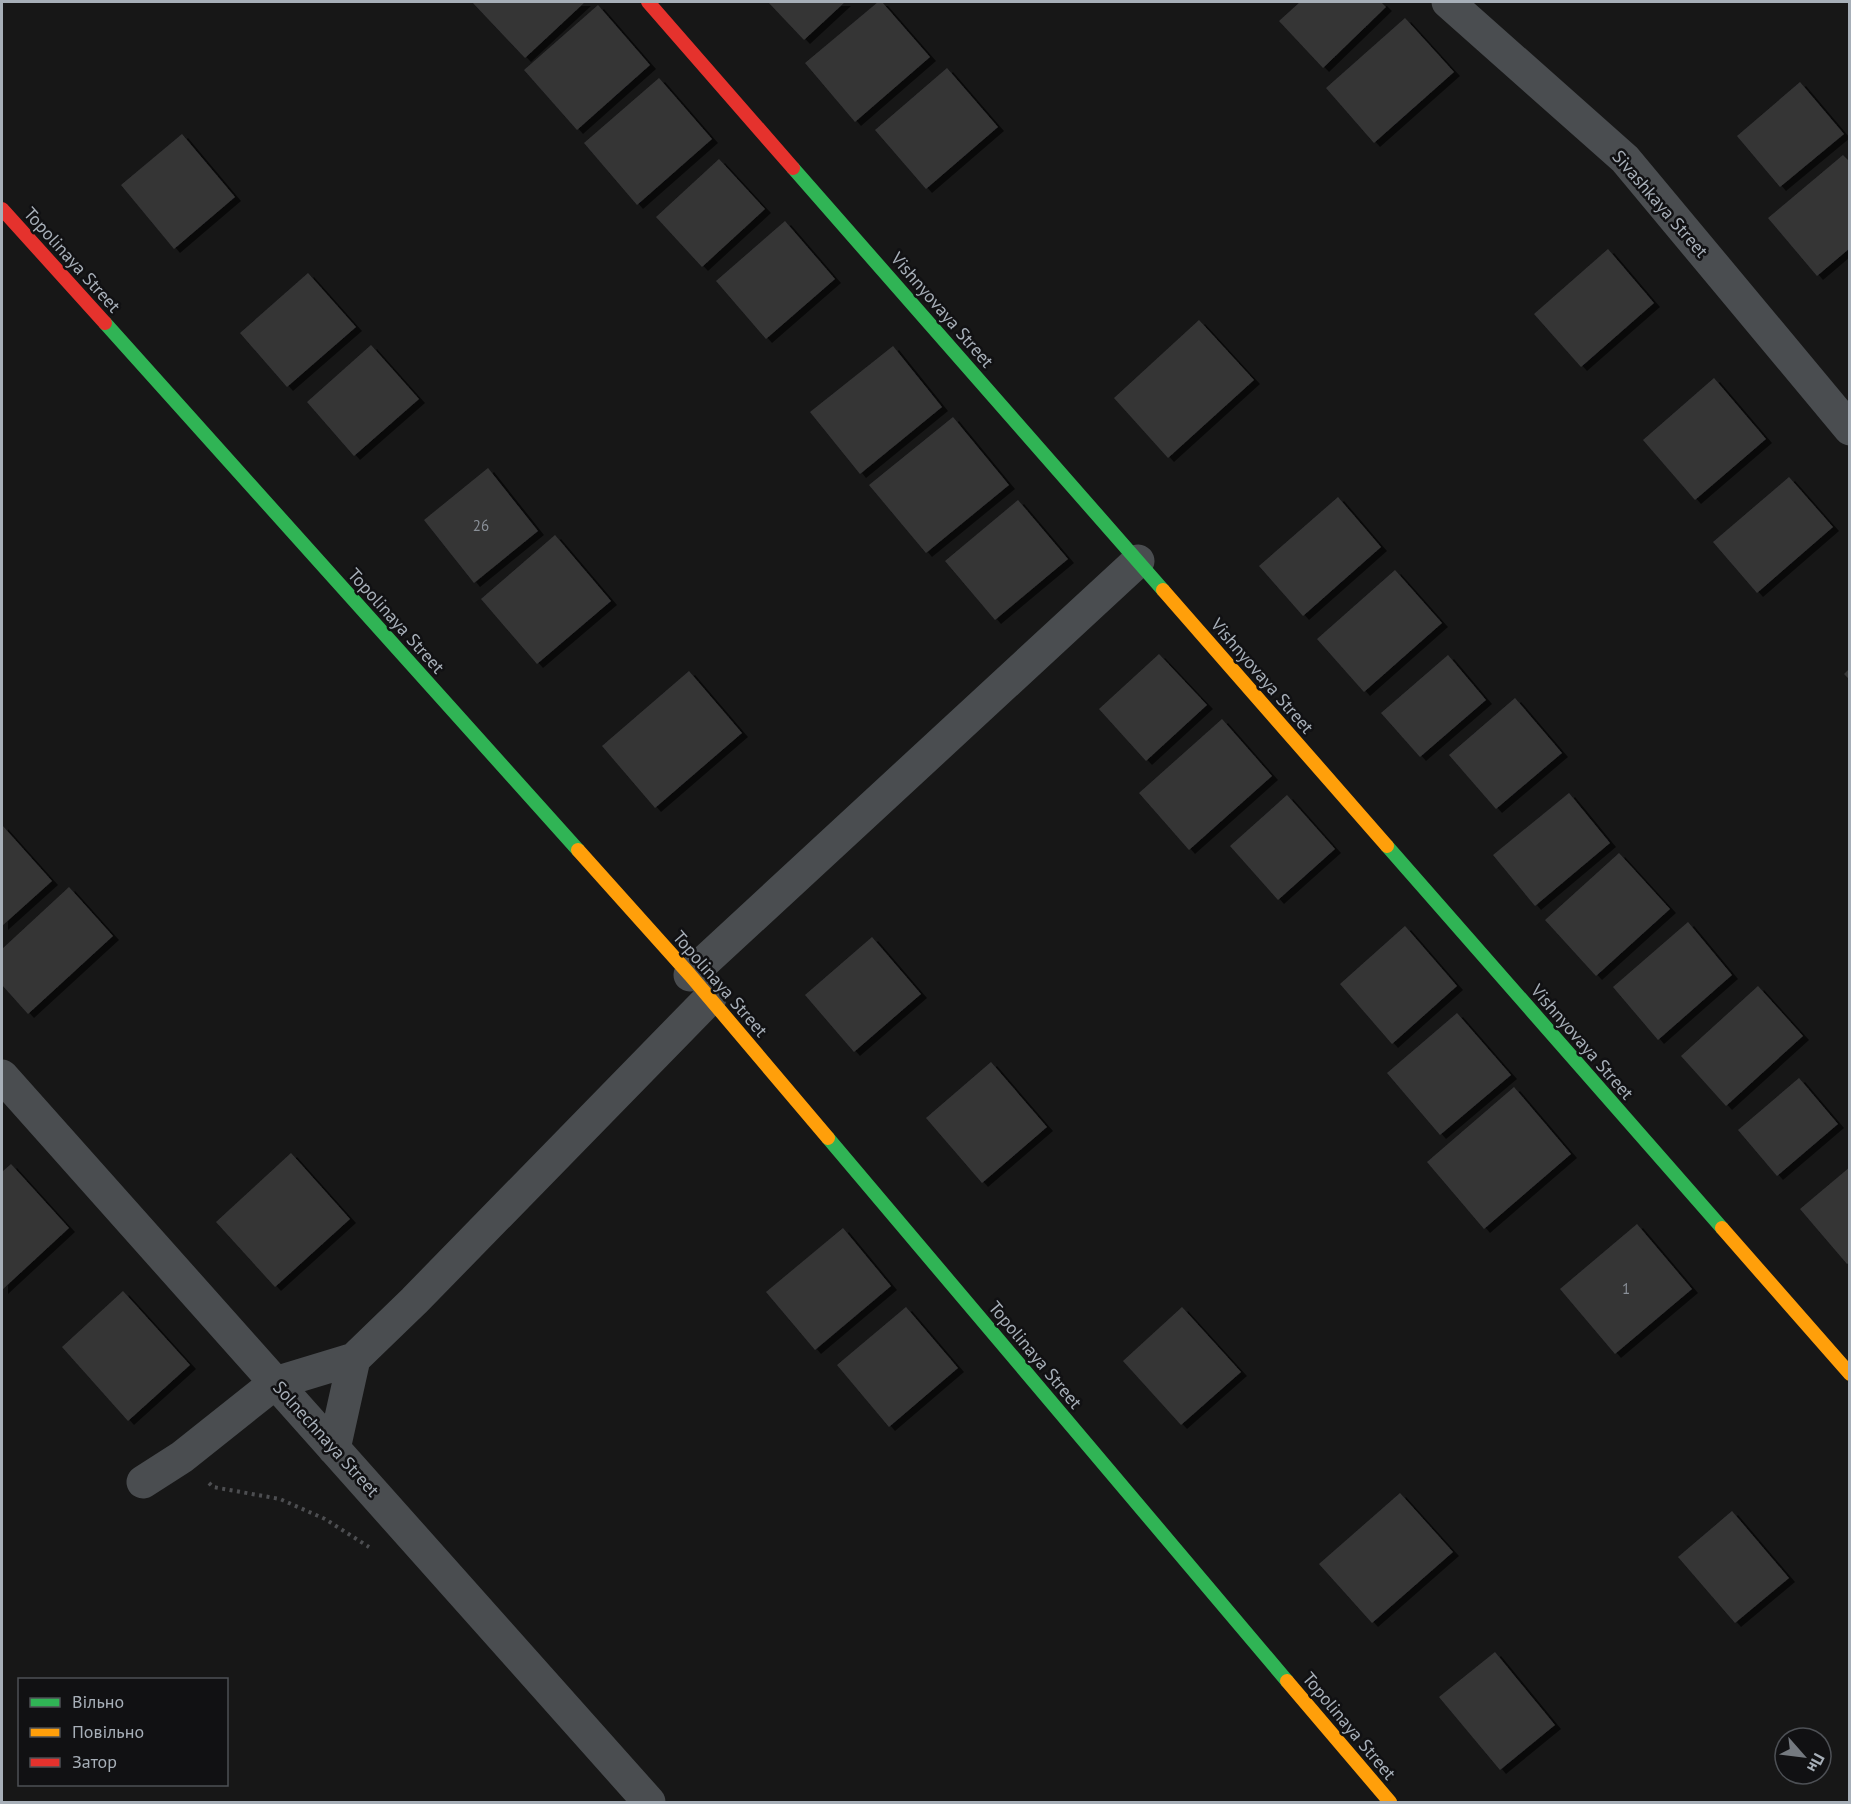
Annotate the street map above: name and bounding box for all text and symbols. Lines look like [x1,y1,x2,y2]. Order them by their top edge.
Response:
street label: Sivashkaya Street [1607,145,1713,262]
street label: Topolinaya Street [19,202,126,317]
street label: Vishnyovaya Street [885,246,999,372]
house number: 26 [473,516,489,535]
street label: Topolinaya Street [343,563,450,678]
street label: Vishnyovaya Street [1205,612,1319,738]
street label: Topolinaya Street [668,926,773,1042]
street label: Vishnyovaya Street [1525,978,1639,1104]
house number: 1 [1622,1279,1630,1298]
street label: Topolinaya Street [984,1296,1087,1413]
street label: Solnechnaya Street [268,1376,384,1501]
street label: Topolinaya Street [1298,1667,1401,1784]
legend [18,1678,228,1786]
text: Вільно [72,1690,124,1713]
text: Повільно [72,1720,144,1743]
north arrow [1773,1726,1833,1786]
text: Затор [72,1750,117,1773]
text: Пн [1803,1750,1829,1776]

